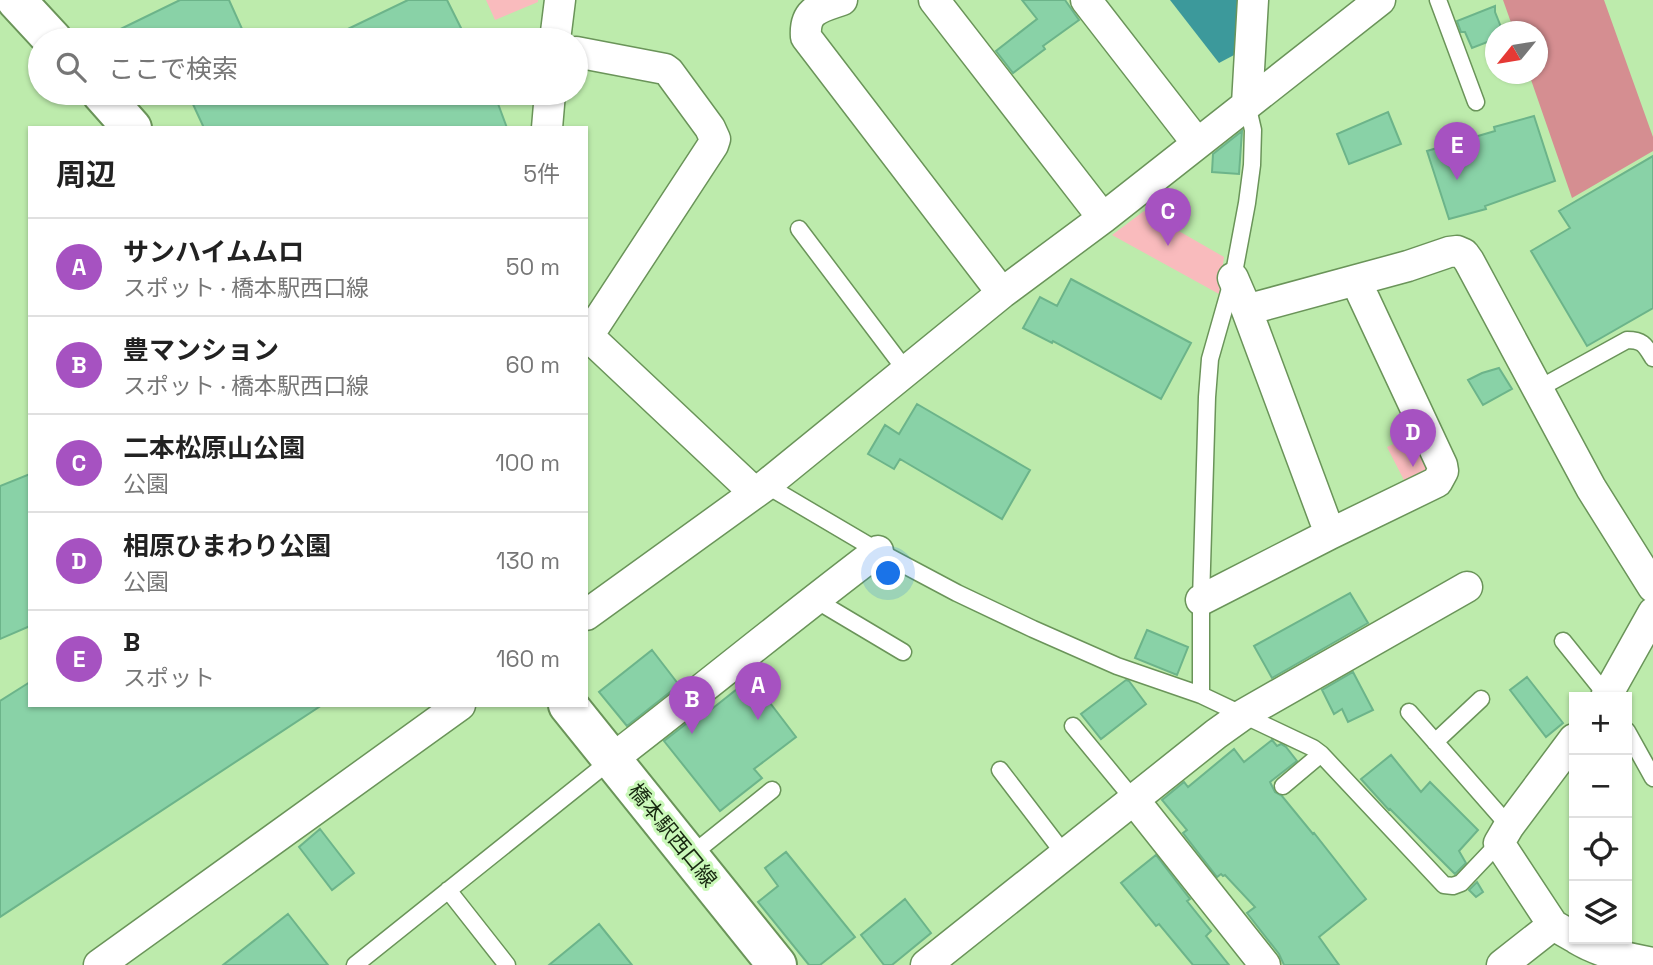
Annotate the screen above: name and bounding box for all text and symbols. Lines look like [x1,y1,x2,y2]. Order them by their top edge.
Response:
north arrow [1485,21,1548,84]
search box [28,28,588,105]
icon: search [52,48,90,86]
text: ここで検索 [108,52,238,86]
pin: E [1434,122,1480,180]
text: 周辺 [56,155,116,194]
text: 5件 [523,159,560,189]
pin: C [1145,188,1191,246]
text: サンハイムムロ [123,235,304,269]
text: A [72,252,86,282]
text: 50 m [506,252,560,282]
text: スポット · 橋本駅西口線 [123,273,369,303]
text: 豊マンション [123,333,279,367]
text: B [71,350,87,380]
text: 60 m [505,350,560,380]
text: スポット · 橋本駅西口線 [123,371,369,401]
pin: D [1390,409,1436,467]
text: 二本松原山公園 [123,431,305,465]
text: C [72,448,86,478]
text: 100 m [495,448,560,478]
text: 公園 [123,469,169,499]
text: 相原ひまわり公園 [123,529,331,563]
text: D [71,546,87,576]
text: 130 m [496,546,560,576]
your location [871,556,905,590]
text: 公園 [123,567,169,597]
text: B [123,625,140,659]
text: E [73,644,85,674]
text: 160 m [496,644,560,674]
pin: A [735,662,781,720]
text: スポット [123,663,215,693]
pin: B [669,676,715,734]
map controls [1569,692,1632,944]
button: + [1569,692,1632,755]
button: − [1569,755,1632,818]
street label: 橋本駅西口線 [623,778,723,892]
button: locate [1569,818,1632,881]
button: layers [1569,881,1632,944]

